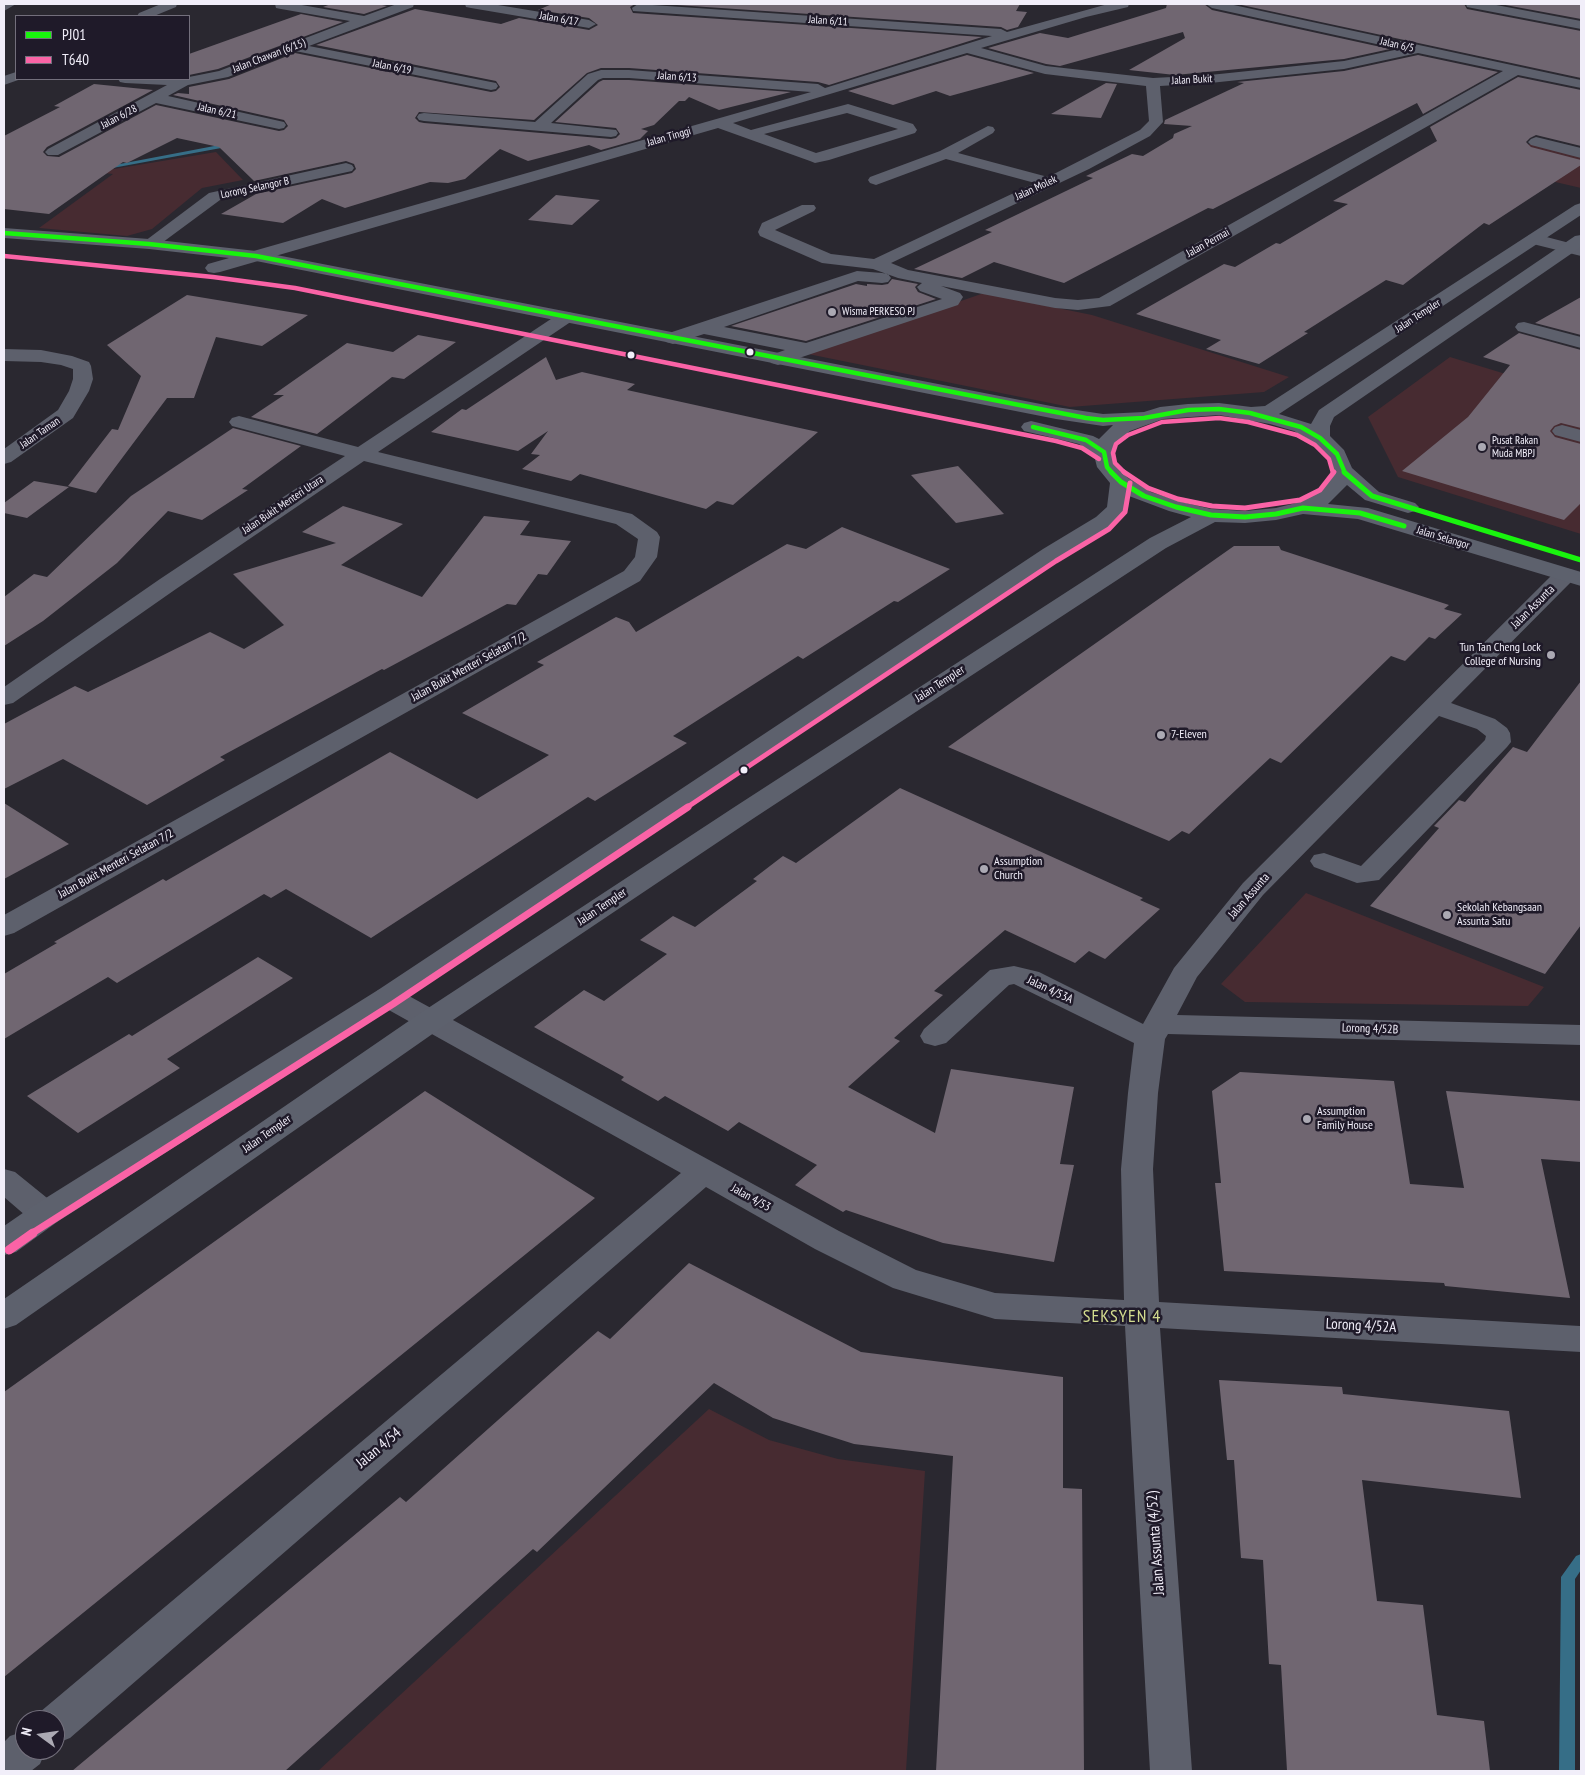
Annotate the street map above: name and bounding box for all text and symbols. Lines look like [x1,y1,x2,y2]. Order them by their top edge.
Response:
street label: Jalan 6/17 [539,9,579,29]
street label: Jalan 6/11 [808,13,848,29]
legend [15,15,190,80]
text: PJ01 [62,25,86,44]
street label: Jalan 6/5 [1379,35,1415,55]
street label: Jalan Chawan (6/15) [231,36,307,76]
text: T640 [62,50,89,69]
street label: Jalan 6/19 [371,57,413,77]
street label: Jalan 6/13 [657,69,697,85]
street label: Jalan Bukit [1171,72,1213,88]
street label: Jalan 6/21 [196,100,238,122]
street label: Jalan 6/28 [99,102,139,132]
street label: Jalan Tinggi [645,124,693,150]
street label: Jalan Molek [1013,173,1059,203]
street label: Lorong Selangor B [220,174,290,202]
street label: Jalan Permai [1184,226,1232,260]
street label: Jalan Templer [1393,296,1443,336]
place label: Wisma PERKESO PJ [842,305,915,319]
marker: Wisma PERKESO PJ [826,306,838,318]
unlabelled marker [745,347,755,357]
unlabelled marker [626,350,636,360]
street label: Jalan Taman [17,414,63,452]
place label: Pusat Rakan Muda MBPJ [1492,434,1538,460]
marker: Pusat Rakan Muda MBPJ [1476,441,1488,453]
street label: Jalan Bukit Menteri Utara [240,473,326,537]
street label: Jalan Selangor [1415,524,1471,552]
street label: Jalan Assunta [1508,582,1558,632]
street label: Jalan Bukit Menteri Selatan 7/2 [409,629,529,705]
place label: Tun Tan Cheng Lock College of Nursing [1459,641,1541,669]
marker: Tun Tan Cheng Lock College of Nursing [1545,649,1557,661]
street label: Jalan Templer [912,663,968,705]
place label: 7-Eleven [1171,728,1207,742]
marker: 7-Eleven [1155,729,1167,741]
unlabelled marker [739,765,749,775]
street label: Jalan Bukit Menteri Selatan 7/2 [56,826,176,902]
place label: Assumption Church [994,855,1042,883]
marker: Assumption Church [978,863,990,875]
street label: Jalan Assunta [1225,870,1273,922]
street label: Jalan Templer [575,885,629,929]
place label: Sekolah Kebangsaan Assunta Satu [1457,901,1542,929]
marker: Sekolah Kebangsaan Assunta Satu [1441,909,1453,921]
street label: Jalan 4/53A [1025,973,1075,1007]
street label: Lorong 4/52B [1342,1021,1398,1037]
place label: Assumption Family House [1317,1105,1373,1133]
street label: Jalan Templer [240,1112,294,1156]
marker: Assumption Family House [1301,1113,1313,1125]
street label: Jalan 4/53 [729,1181,773,1215]
district label: SEKSYEN 4 [1082,1306,1162,1328]
street label: Lorong 4/52A [1325,1315,1397,1337]
street label: Jalan 4/54 [353,1424,405,1472]
street label: Jalan Assunta (4/52) [1143,1490,1169,1596]
north arrow [15,1710,65,1760]
text: N [17,1726,36,1737]

